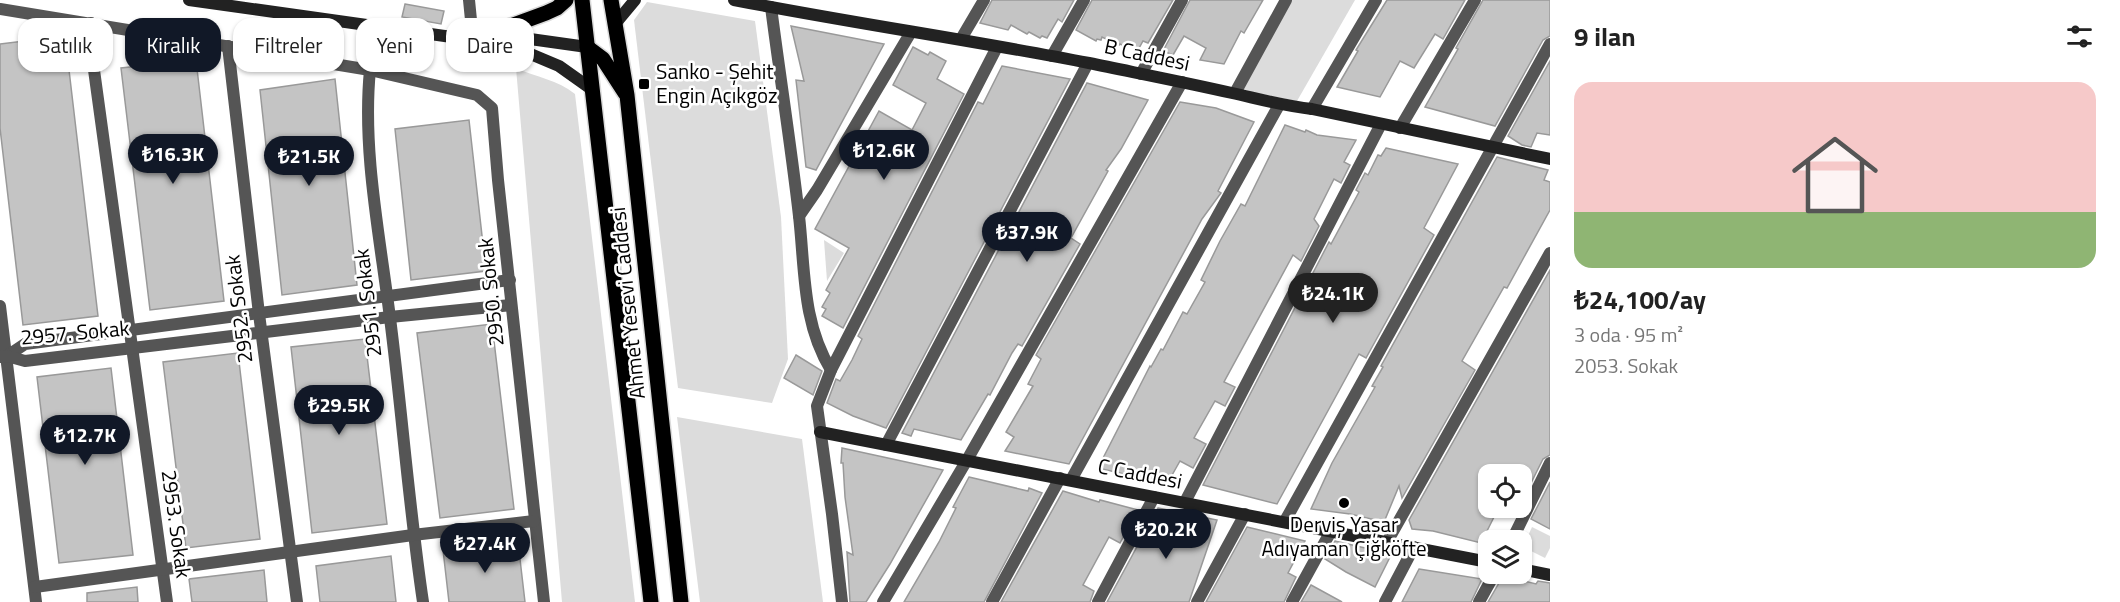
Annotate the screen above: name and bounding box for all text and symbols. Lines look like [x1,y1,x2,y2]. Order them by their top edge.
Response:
text: 9 ilan [1574,17,1636,56]
chip: Satılık [18,18,113,72]
chip: Kiralık [125,18,221,72]
chip: Filtreler [233,18,344,72]
chip: Yeni [356,18,434,72]
chip: Daire [446,18,534,72]
icon: filters [2063,20,2096,53]
street label: B Caddesi [1101,29,1193,79]
place label: Sanko - Şehit Engin Açıkgöz [656,55,778,111]
marker: Sanko - Şehit Engin Açıkgöz [637,77,651,91]
icon: home [1781,121,1889,229]
pin: ₺12.6K [835,130,933,181]
pin: ₺16.3K [124,134,222,185]
text: ₺12.6K [853,134,915,165]
pin: ₺21.5K [260,136,358,187]
text: ₺16.3K [142,138,204,169]
text: ₺21.5K [278,140,340,171]
street label: Ahmet Yesevi Caddesi [601,205,653,401]
pin: ₺37.9K [978,212,1076,263]
text: ₺37.9K [996,216,1058,247]
street label: 2950. Sokak [468,236,512,348]
street label: 2951. Sokak [344,247,390,359]
street label: 2952. Sokak [215,253,261,365]
pin: ₺24.1K [1284,273,1382,324]
text: ₺24.1K [1302,277,1364,308]
text: ₺24,100/ay [1574,280,1706,319]
street label: 2957. Sokak [19,311,131,353]
text: 3 oda · 95 m² [1574,319,1683,350]
text: 2053. Sokak [1574,350,1678,381]
pin: ₺29.5K [290,385,388,436]
text: ₺29.5K [308,389,370,420]
pin: ₺12.7K [36,415,134,466]
text: ₺12.7K [54,419,116,450]
street label: C Caddesi [1095,449,1185,497]
map controls [1478,464,1532,584]
button: locate [1478,464,1532,518]
street label: 2953. Sokak [154,468,200,580]
marker: Derviş Yaşar Adıyaman Çiğköfte [1337,496,1351,510]
place label: Derviş Yaşar Adıyaman Çiğköfte [1261,508,1427,564]
pin: ₺20.2K [1117,509,1215,560]
text: ₺20.2K [1135,513,1197,544]
pin: ₺27.4K [436,523,534,574]
text: ₺27.4K [454,527,516,558]
button: layers [1478,530,1532,584]

